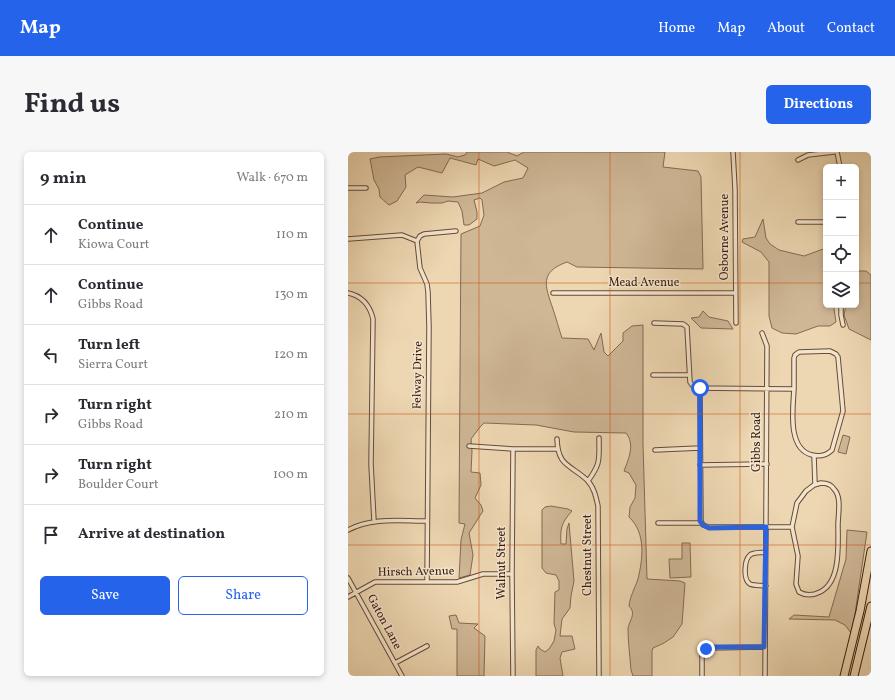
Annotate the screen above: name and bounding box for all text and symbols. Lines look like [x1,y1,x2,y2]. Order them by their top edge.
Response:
text: Map [20,15,61,41]
text: Home [658,19,695,38]
text: Map [717,19,745,38]
text: About [767,19,805,38]
text: Contact [827,19,875,38]
text: Find us [24,85,120,124]
button: Directions [766,85,871,124]
map controls [823,164,859,308]
button: + [823,164,859,200]
text: 9 min [40,167,86,190]
text: Walk · 670 m [236,169,308,187]
street label: Osborne Avenue [717,193,733,280]
button: − [823,200,859,236]
text: Continue [78,215,143,236]
icon: ahead [40,224,62,246]
text: 110 m [276,226,308,244]
text: Kiowa Court [78,236,149,254]
button: locate [823,236,859,272]
button: layers [823,272,859,308]
text: Continue [78,275,143,296]
street label: Mead Avenue [608,275,680,291]
icon: ahead [40,284,62,306]
text: 130 m [275,286,308,304]
text: Gibbs Road [78,296,143,314]
text: Turn left [78,335,140,356]
street label: Felway Drive [409,340,427,409]
icon: left [40,344,62,366]
text: 120 m [274,346,308,364]
text: Sierra Court [78,356,148,374]
route start [691,379,709,397]
text: Turn right [78,395,152,416]
icon: right [40,404,62,426]
text: 210 m [274,406,308,424]
street label: Gibbs Road [749,412,765,472]
text: Gibbs Road [78,416,143,434]
text: Turn right [78,455,152,476]
icon: right [40,464,62,486]
text: 100 m [273,466,308,484]
text: Boulder Court [78,476,159,494]
street label: Chestnut Street [580,514,596,596]
icon: arrive [40,524,62,546]
text: Arrive at destination [78,524,225,545]
street label: Walnut Street [494,527,510,599]
street label: Hirsch Avenue [378,563,455,581]
button: Save [40,576,170,615]
button: Share [178,576,308,615]
street label: Gaton Lane [363,592,405,653]
route end [697,640,715,658]

